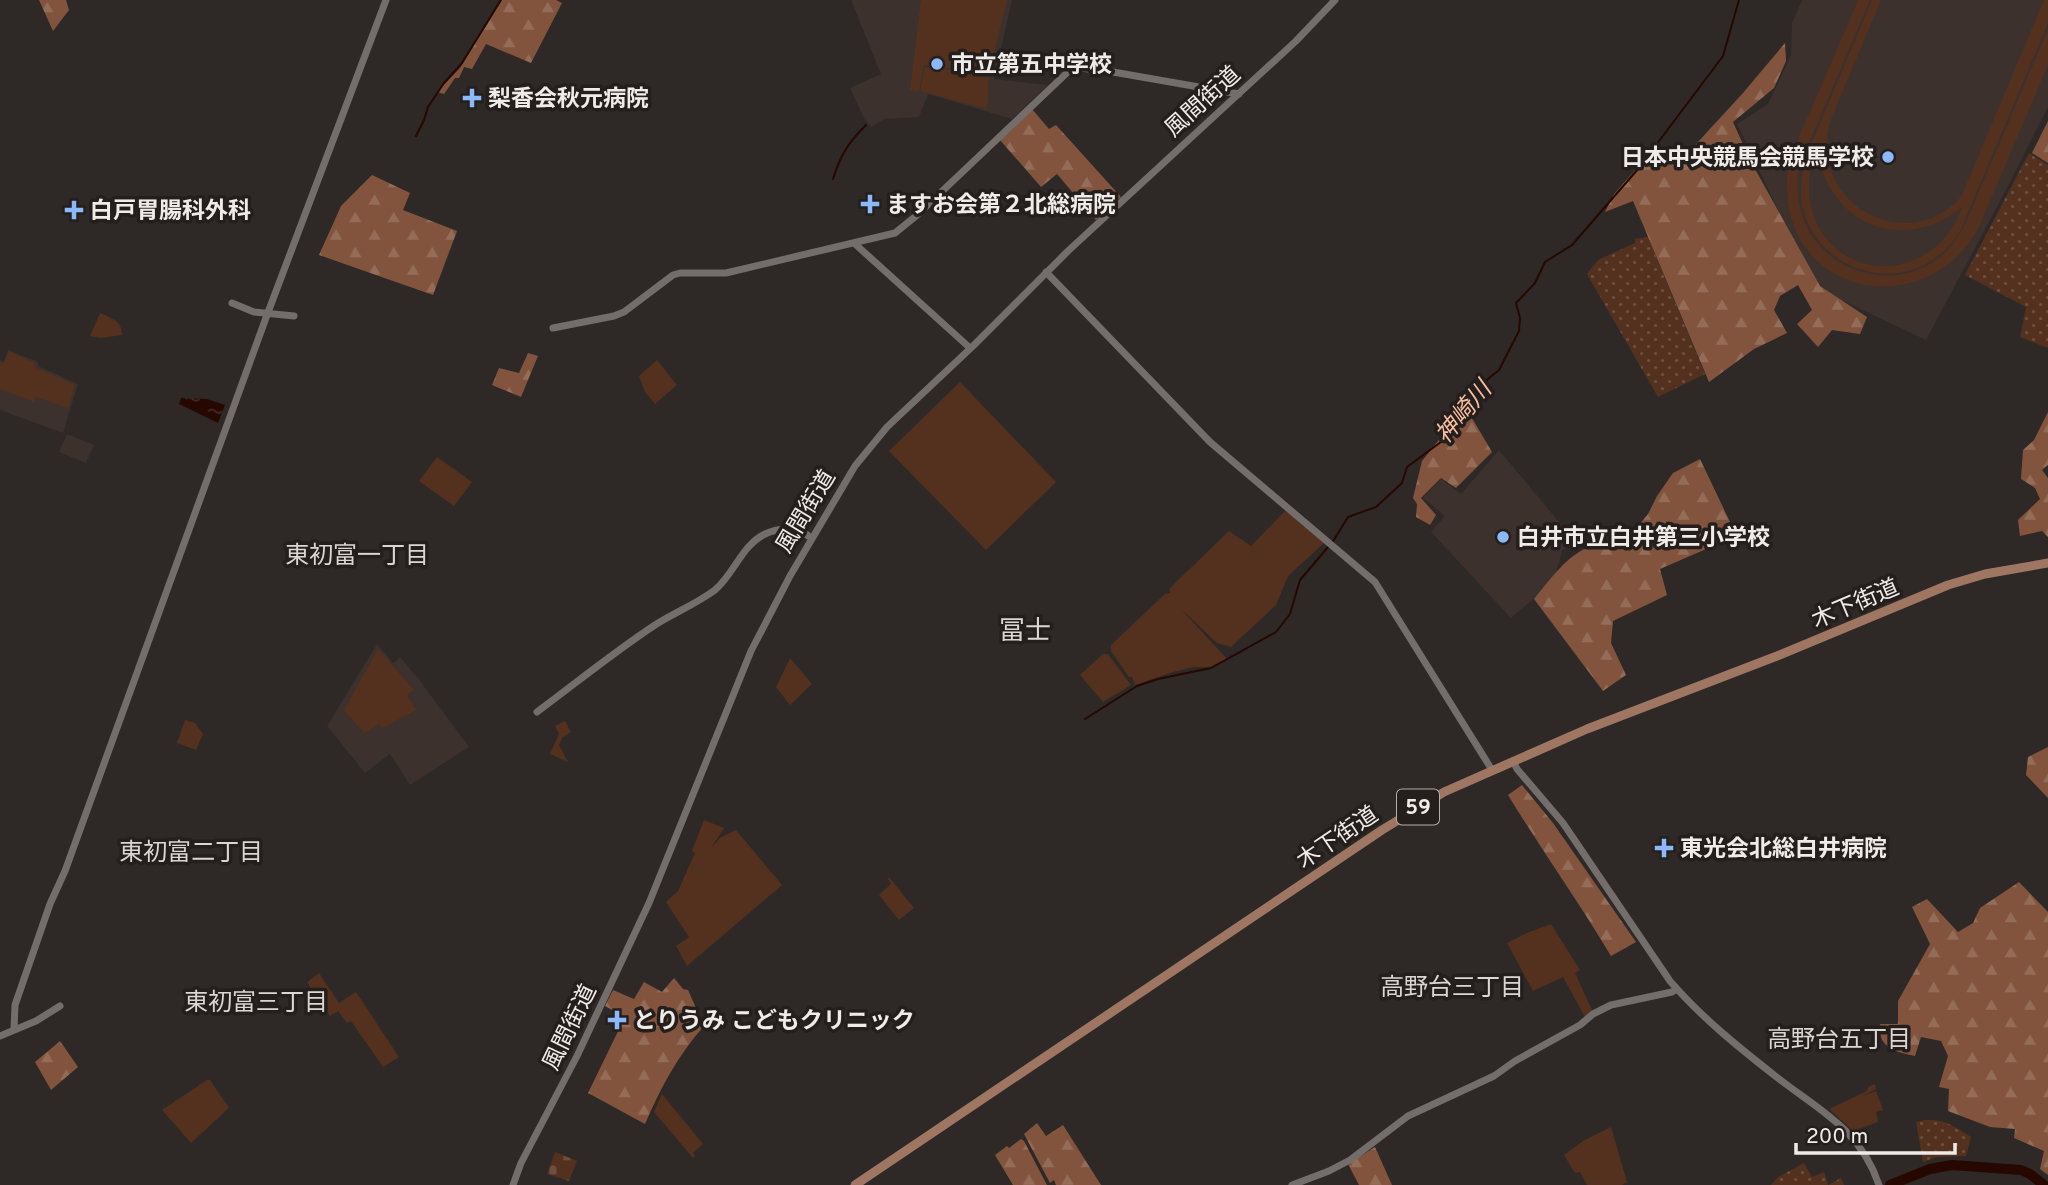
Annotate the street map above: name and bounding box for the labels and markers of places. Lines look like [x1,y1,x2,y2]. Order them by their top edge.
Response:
place label: 市立第五中学校 [951,52,1112,81]
marker: 市立第五中学校 [929,56,945,72]
place label: 梨香会秋元病院 [488,86,649,115]
marker: 梨香会秋元病院 [462,88,482,108]
place label: 日本中央競馬会競馬学校 [1621,145,1874,174]
marker: 日本中央競馬会競馬学校 [1880,149,1896,165]
place label: ますお会第２北総病院 [886,192,1116,221]
marker: ますお会第２北総病院 [860,194,880,214]
place label: 白戸胃腸科外科 [90,198,251,227]
marker: 白戸胃腸科外科 [64,200,84,220]
place label: 白井市立白井第三小学校 [1517,525,1770,554]
marker: 白井市立白井第三小学校 [1495,529,1511,545]
place label: 東光会北総白井病院 [1680,836,1887,865]
marker: 東光会北総白井病院 [1654,838,1674,858]
place label: とりうみ こどもクリニック [633,1008,915,1037]
marker: とりうみ こどもクリニック [607,1010,627,1030]

